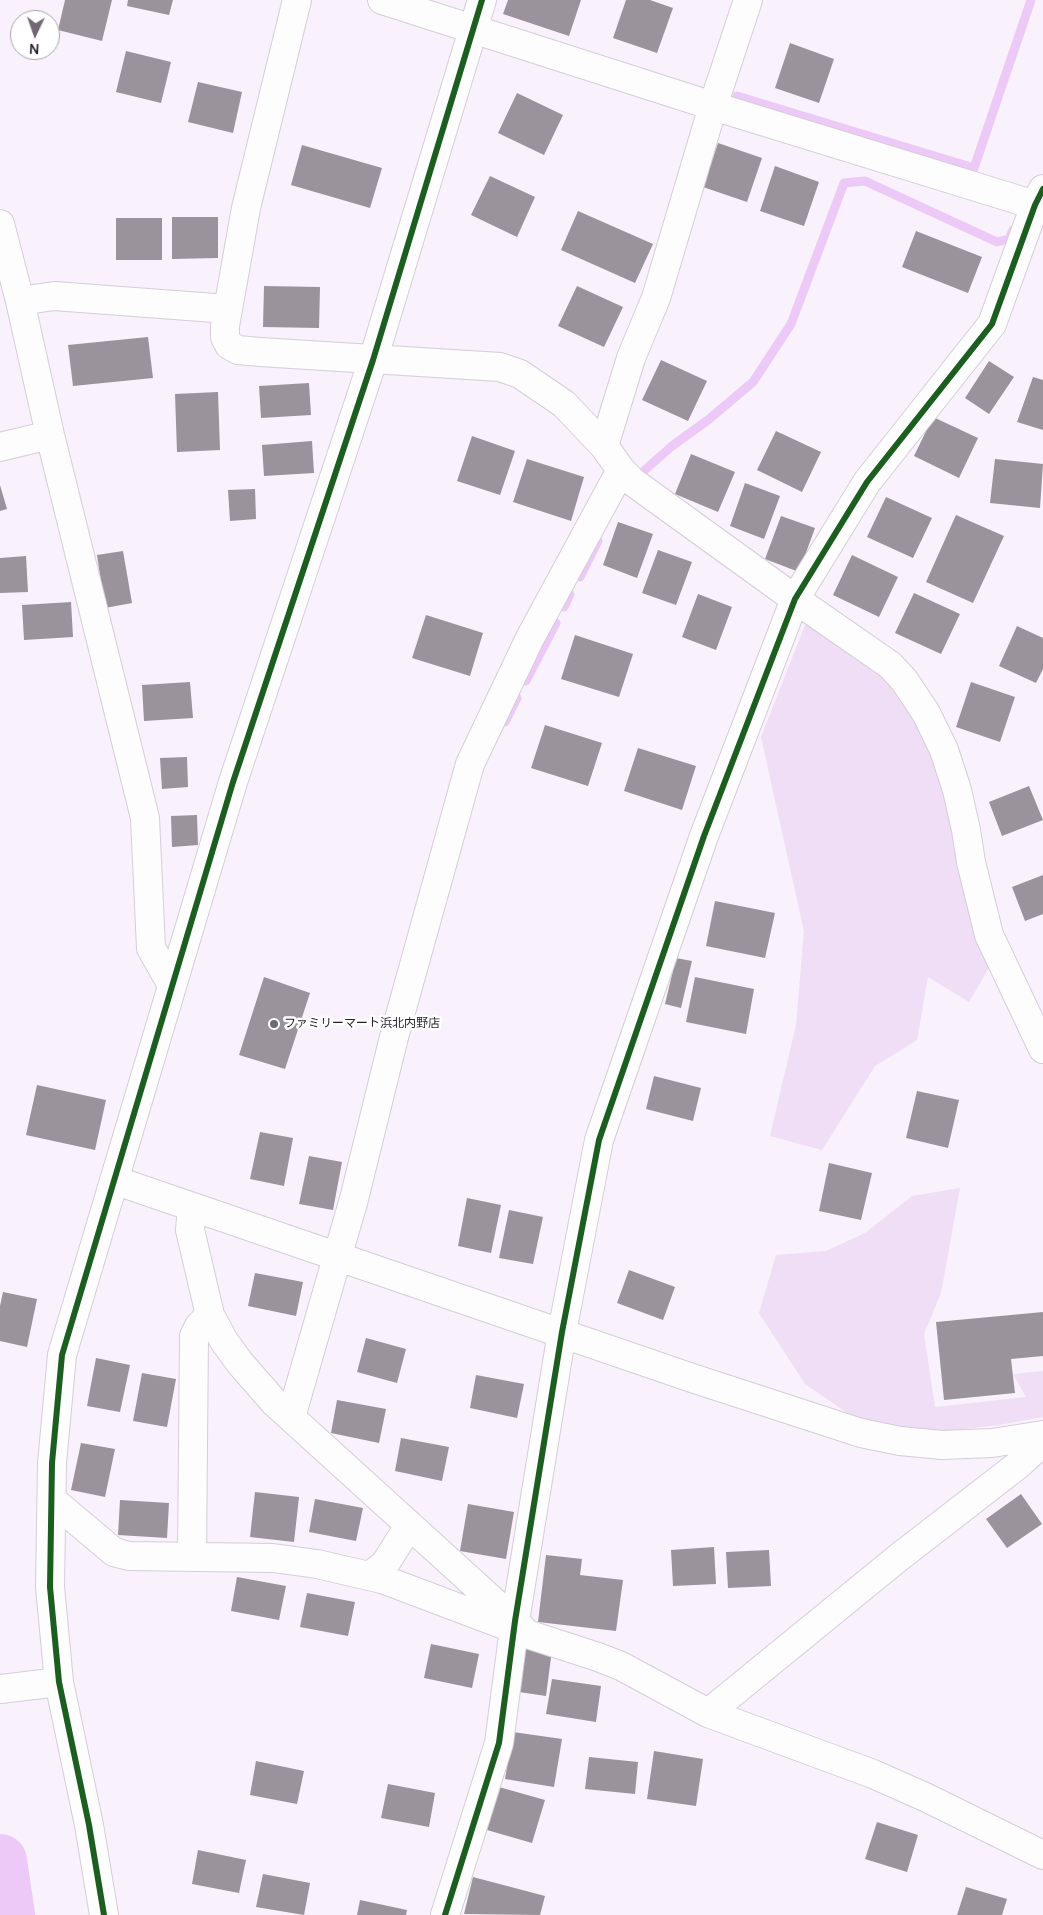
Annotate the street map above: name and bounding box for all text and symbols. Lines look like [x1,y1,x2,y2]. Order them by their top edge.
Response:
north arrow [10,10,60,60]
text: N [29,40,40,59]
place label: ファミリーマート浜北内野店 [284,1017,440,1031]
marker: ファミリーマート浜北内野店 [268,1018,280,1030]

